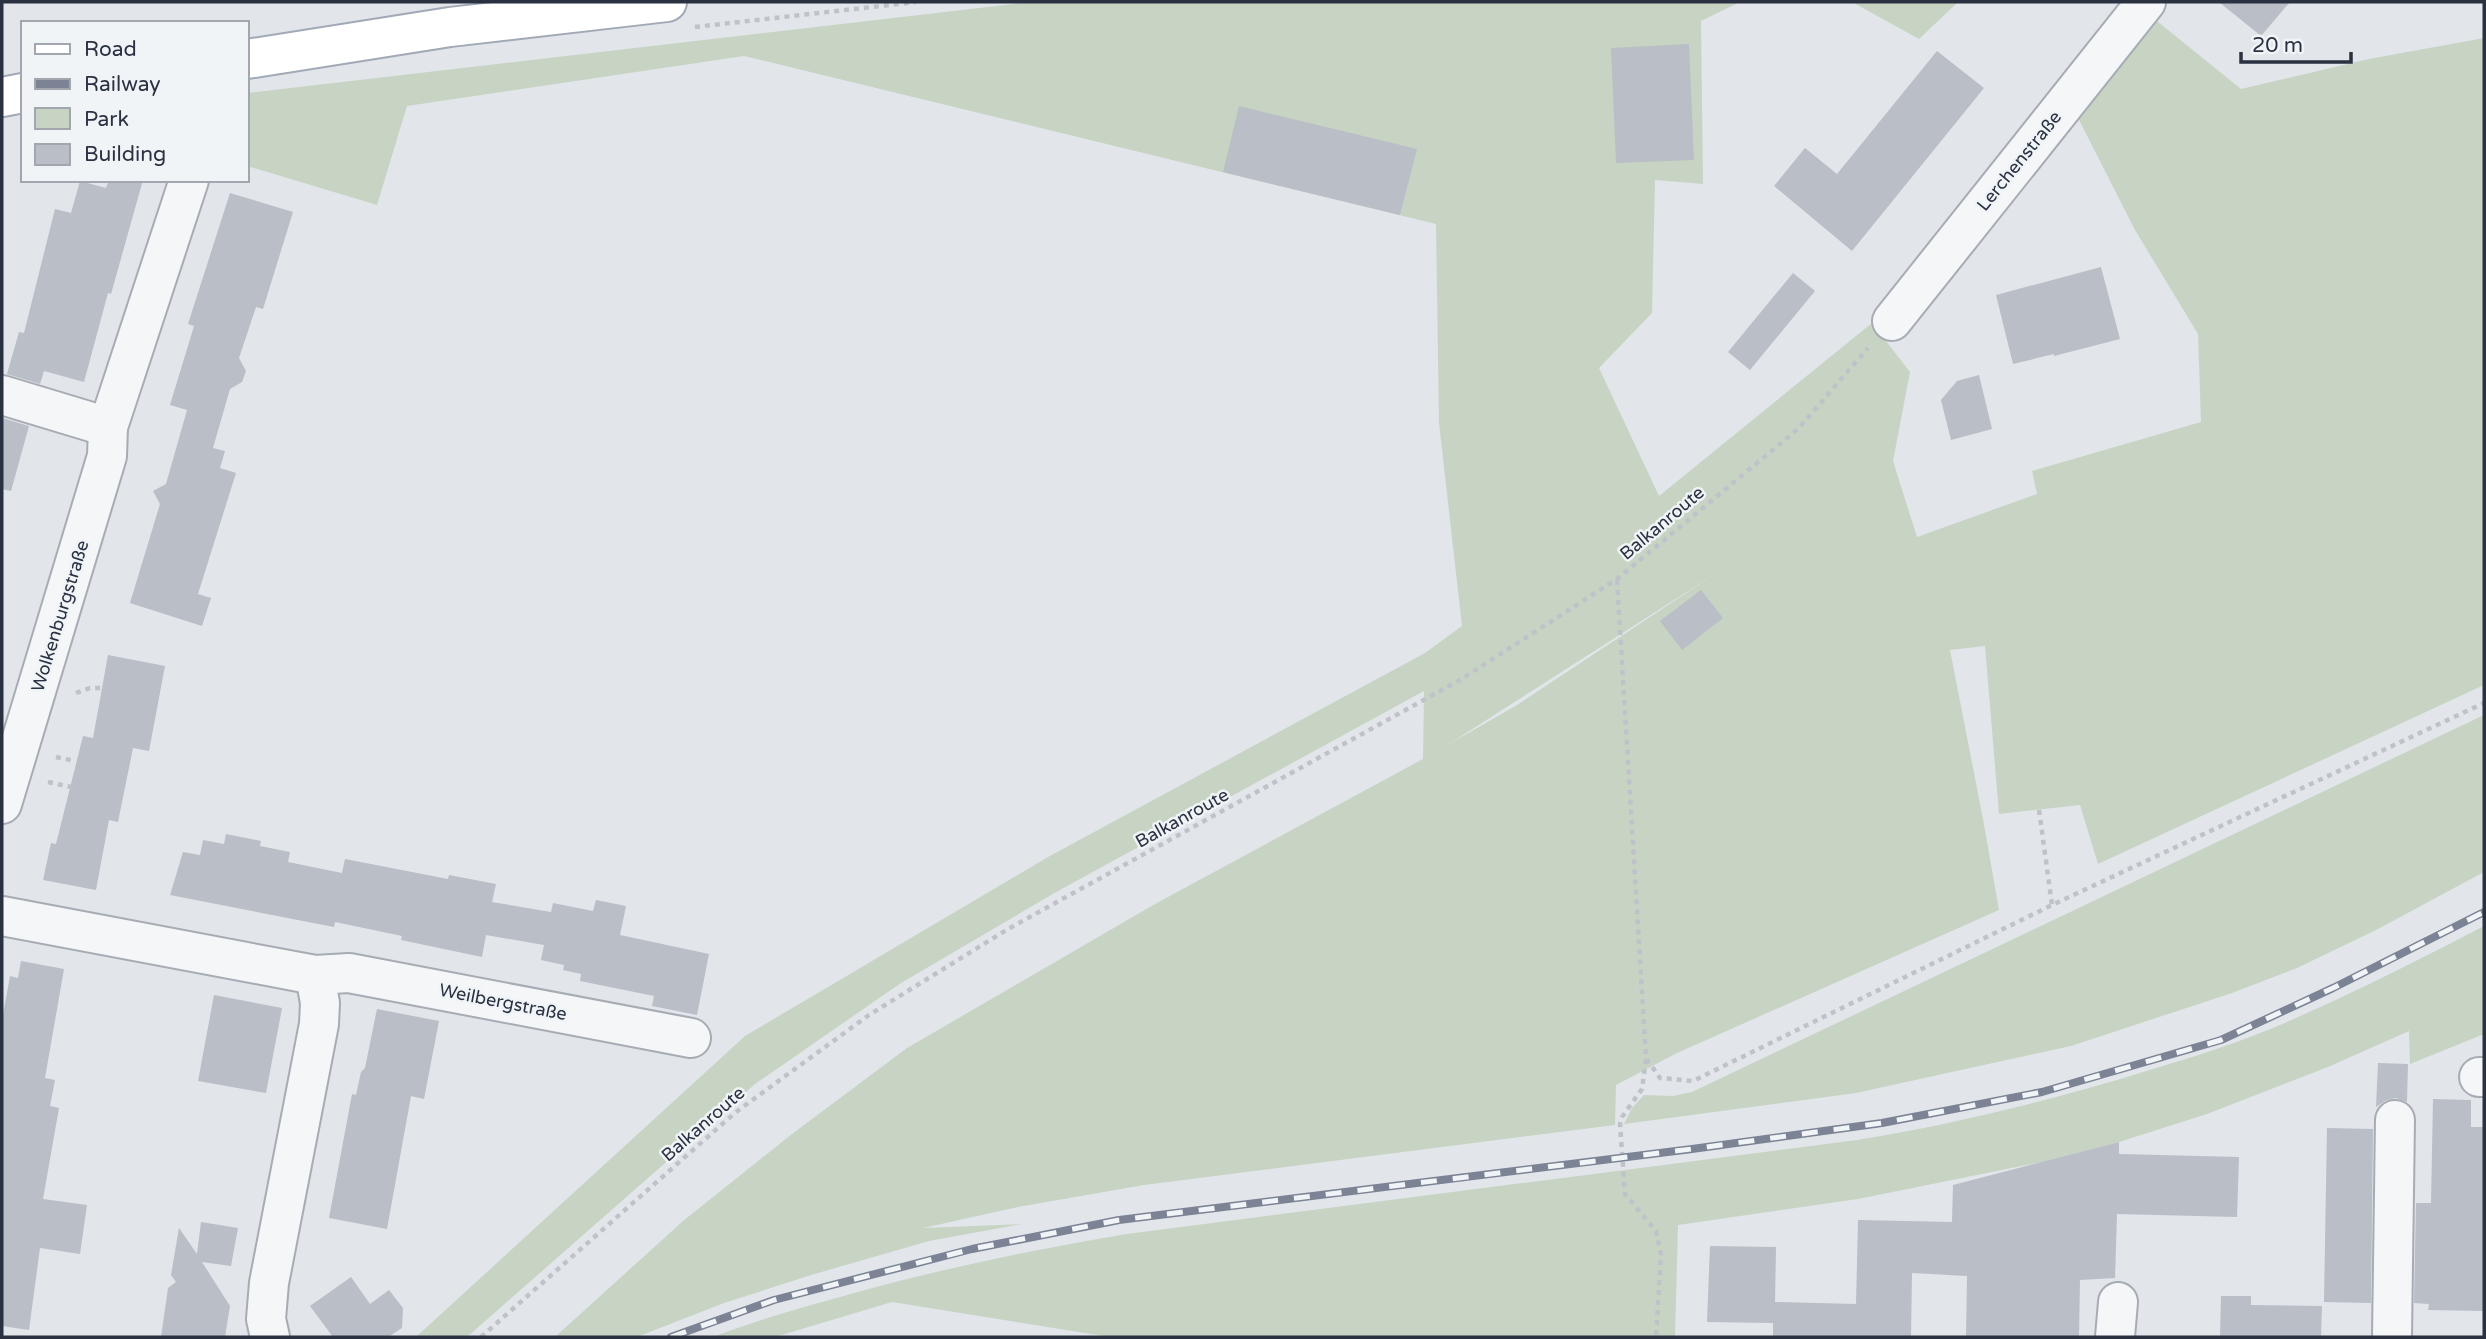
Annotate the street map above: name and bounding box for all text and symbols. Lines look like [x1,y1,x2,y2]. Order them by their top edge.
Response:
legend [21,21,248,182]
scale bar [2241,21,2351,65]
text: 20 m [2252,33,2303,58]
text: Road [84,37,137,62]
text: Railway [84,72,161,97]
street label: Lerchenstraße [1972,106,2066,216]
text: Park [84,107,129,132]
text: Building [84,142,166,167]
street label: Balkanroute [1615,481,1709,565]
street label: Wolkenburgstraße [26,537,94,695]
street label: Balkanroute [1132,783,1232,853]
street label: Weilbergstraße [437,979,569,1025]
street label: Balkanroute [657,1082,749,1166]

